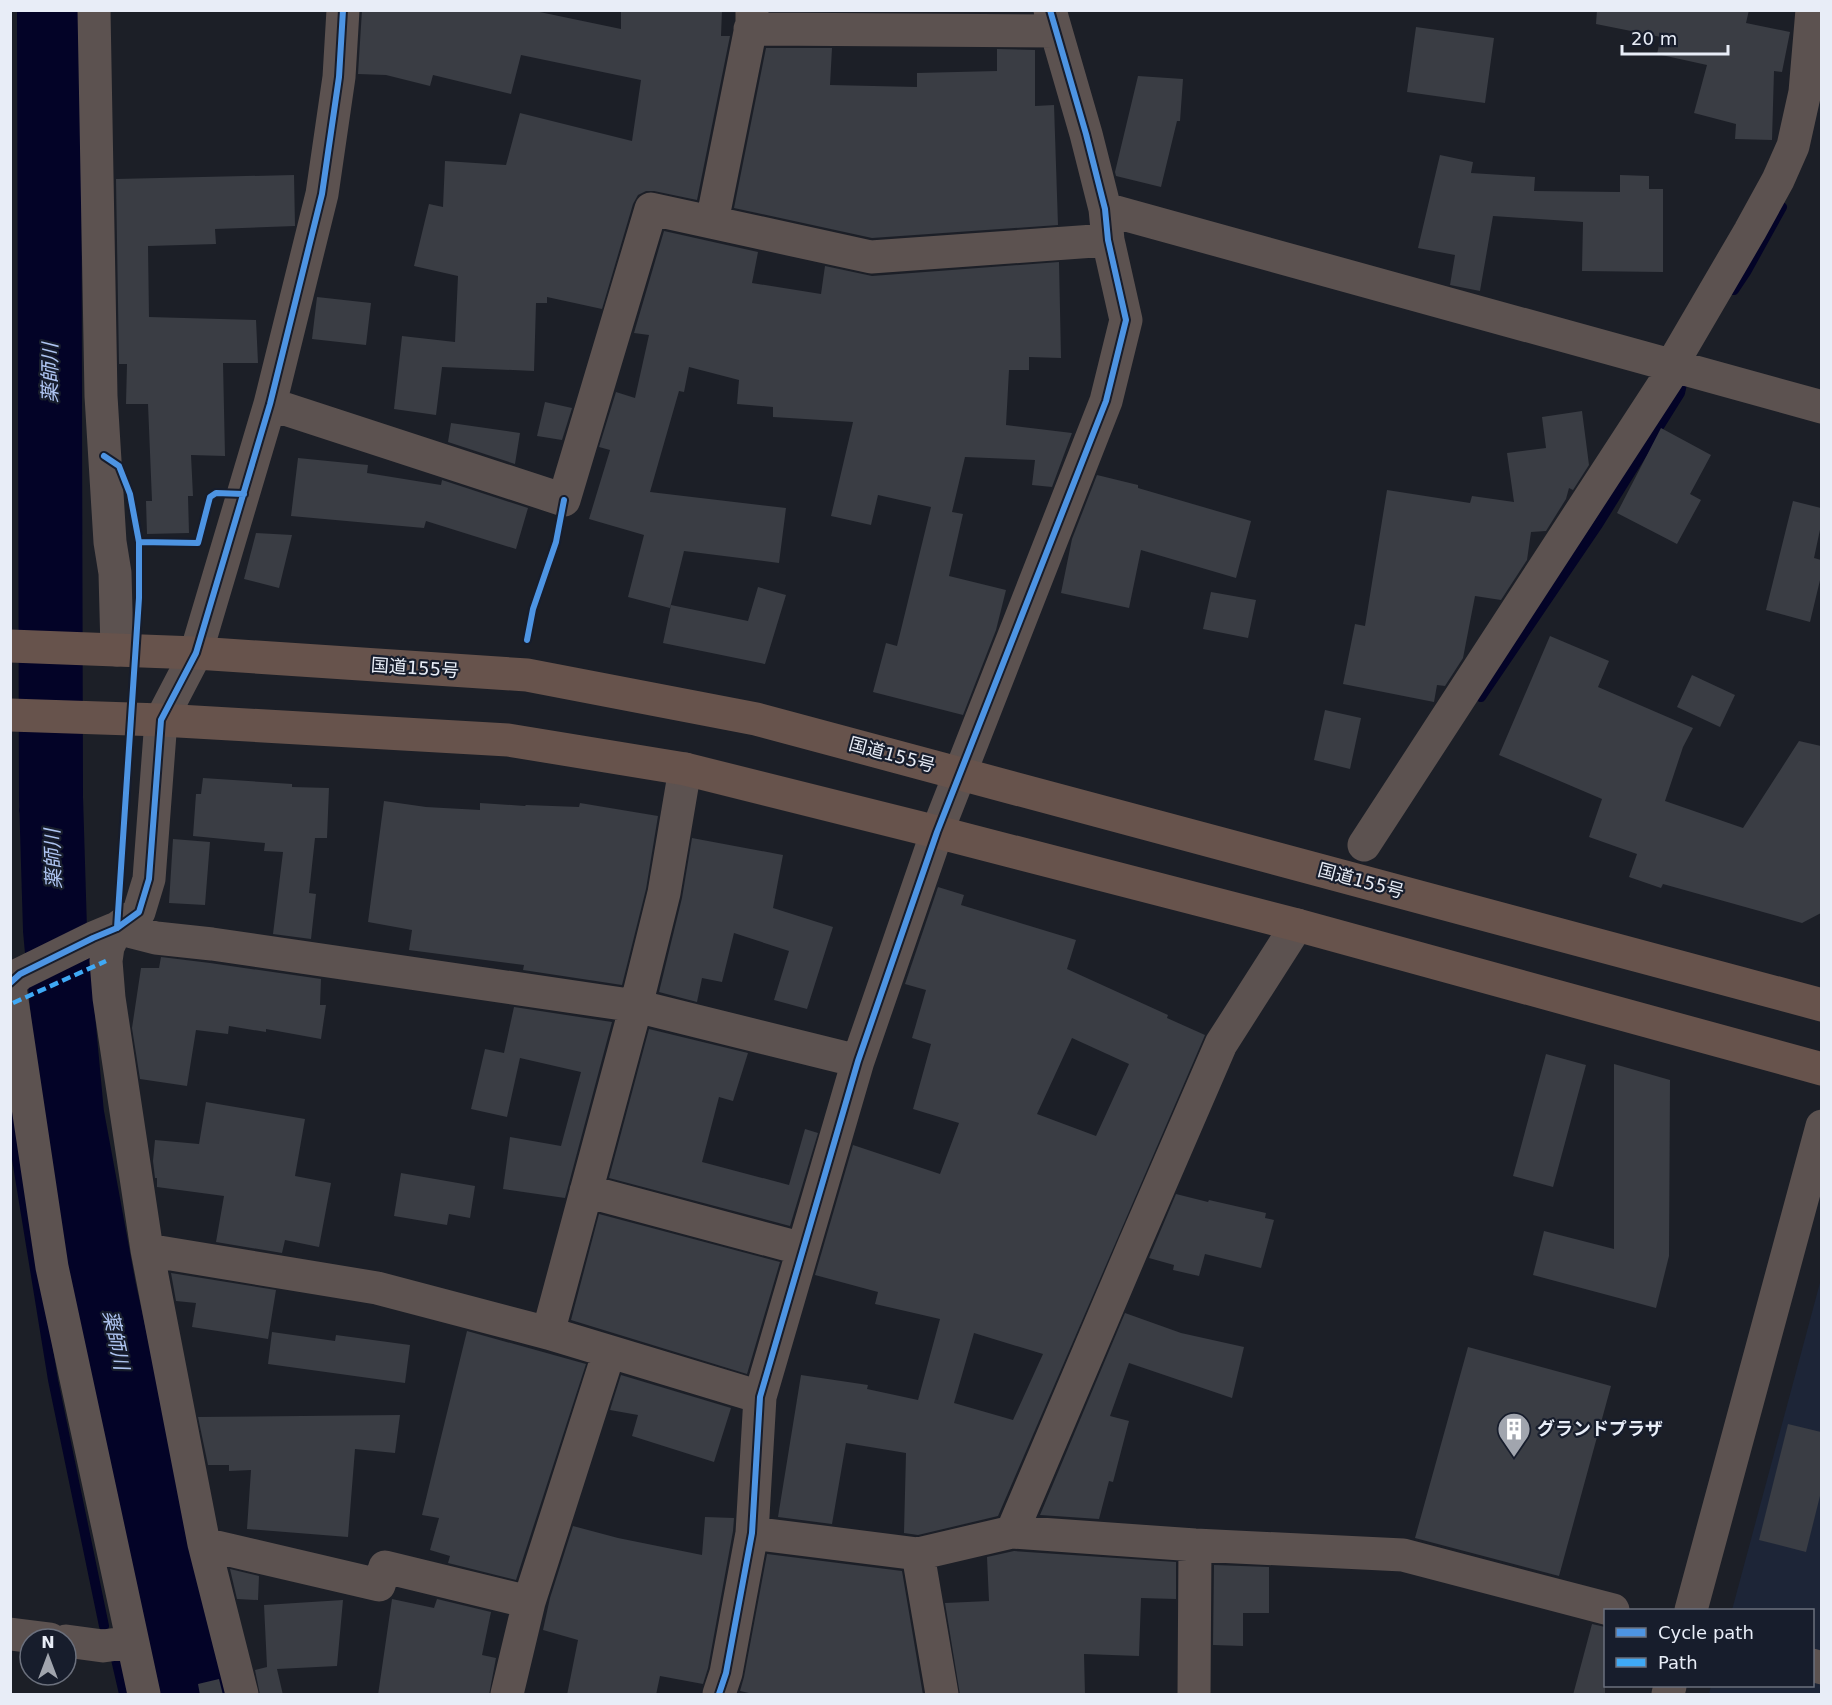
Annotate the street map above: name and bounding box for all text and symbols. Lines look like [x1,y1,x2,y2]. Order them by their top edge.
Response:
scale bar [1622,18,1728,56]
text: 20 m [1631,28,1677,49]
water label: 薬師川 [38,341,62,403]
street label: 国道155号 [370,654,460,681]
street label: 国道155号 [847,733,938,776]
water label: 薬師川 [40,827,66,889]
street label: 国道155号 [1316,859,1407,902]
water label: 薬師川 [98,1308,134,1374]
building icon: グランドプラザ [1496,1411,1532,1458]
place label: グランドプラザ [1537,1418,1663,1439]
legend [1604,1609,1814,1687]
text: Cycle path [1658,1622,1754,1643]
north arrow [18,1627,78,1687]
text: N [41,1633,55,1652]
text: Path [1658,1652,1698,1673]

